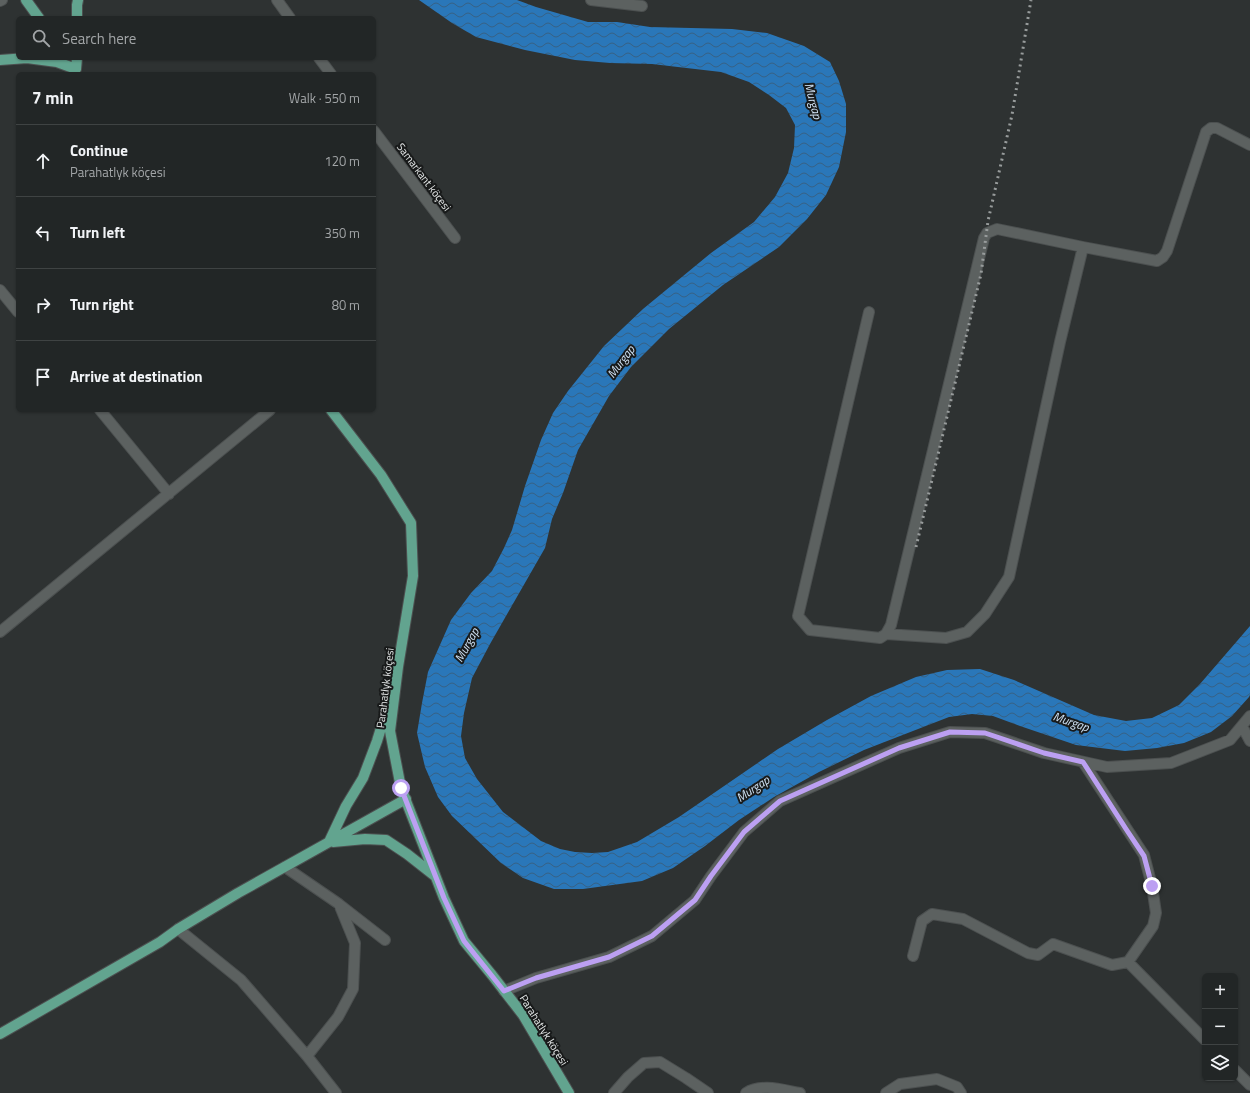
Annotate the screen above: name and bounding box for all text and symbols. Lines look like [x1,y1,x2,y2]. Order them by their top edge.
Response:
search box [16,16,376,60]
icon: search [30,27,52,49]
text: Search here [62,27,136,50]
water label: Murgap [800,81,828,122]
text: 7 min [32,85,73,111]
text: Walk · 550 m [289,88,360,108]
text: Continue [70,139,128,162]
street label: Samarkant köçesi [393,140,455,214]
icon: ahead [32,150,54,172]
text: 120 m [324,151,360,171]
text: Parahatlyk köçesi [70,162,166,182]
text: Turn left [70,221,125,244]
icon: left [32,222,54,244]
text: 350 m [324,223,360,243]
text: Turn right [70,293,134,316]
icon: right [32,294,54,316]
text: 80 m [332,295,360,315]
water label: Murgap [602,341,640,382]
text: Arrive at destination [70,365,203,388]
icon: arrive [32,366,54,388]
water label: Murgap [449,623,484,665]
street label: Parahatlyk köçesi [372,647,398,729]
water label: Murgap [1051,707,1093,737]
water label: Murgap [732,770,774,807]
route start [392,779,410,797]
route end [1143,877,1161,895]
map controls [1202,973,1238,1081]
button: + [1202,973,1238,1009]
street label: Parahatlyk köçesi [516,991,572,1069]
button: − [1202,1009,1238,1045]
button: layers [1202,1045,1238,1081]

